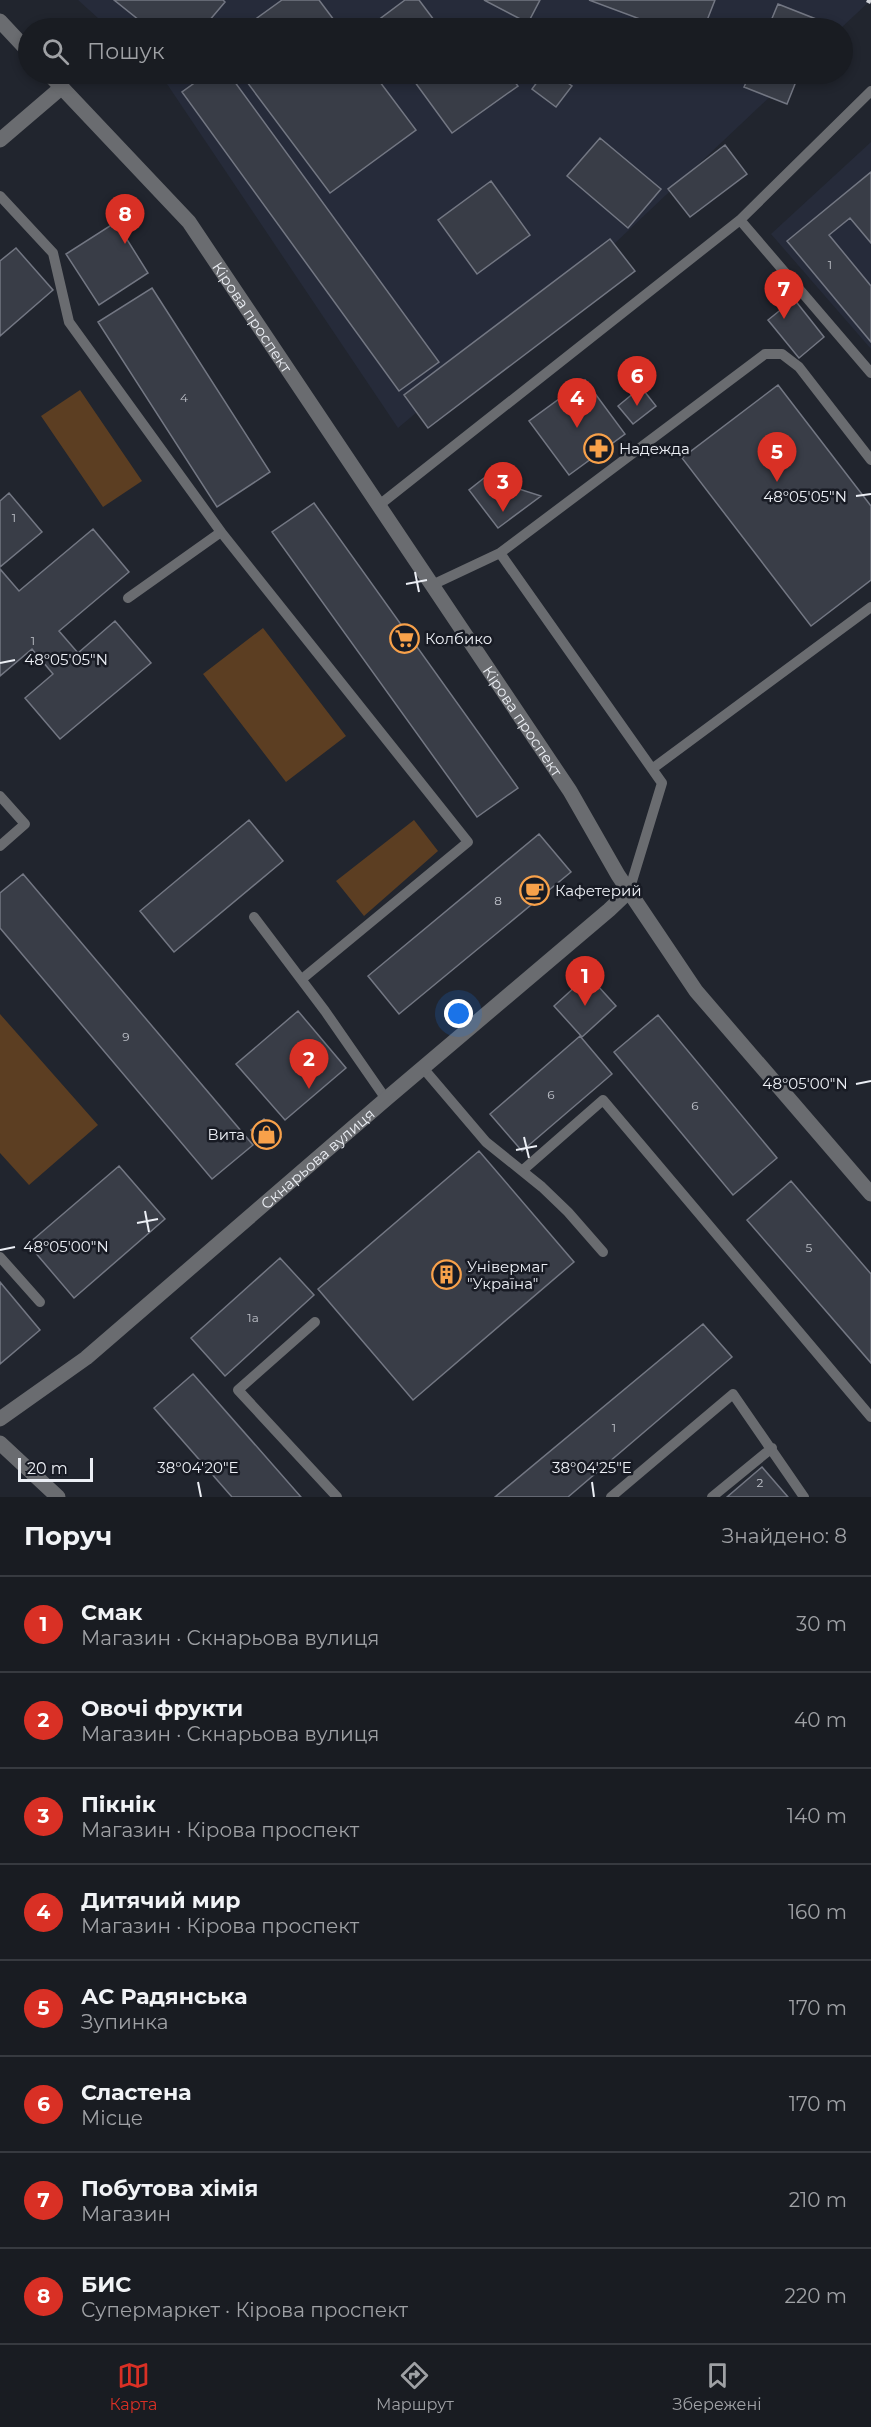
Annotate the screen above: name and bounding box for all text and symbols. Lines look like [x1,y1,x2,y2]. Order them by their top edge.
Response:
search box [18,18,853,84]
icon: search [39,35,72,68]
text: Пошук [87,38,165,65]
pin: 8 [106,194,144,244]
house number: 1 [828,257,832,272]
street label: Кірова проспект [209,258,297,377]
pin: 7 [764,270,804,319]
pin: 6 [618,356,656,406]
pin: 4 [558,378,596,428]
house number: 4 [180,390,188,405]
pharmacy icon: Надежда [582,432,614,464]
pin: 5 [758,432,796,482]
place label: Надежда [619,439,690,458]
pin: 3 [484,462,522,512]
text: 48°05'05"N [763,487,847,506]
house number: 1 [12,510,16,525]
supermarket icon: Колбико [388,622,420,654]
place label: Колбико [425,629,492,648]
house number: 1 [31,633,35,648]
text: 48°05'05"N [24,650,108,669]
street label: Кірова проспект [479,662,567,781]
cafe icon: Кафетерий [518,874,550,906]
place label: Кафетерий [555,881,642,900]
house number: 8 [494,893,502,908]
pin: 1 [566,956,604,1006]
your location [444,999,473,1028]
house number: 9 [122,1029,130,1044]
pin: 2 [290,1040,328,1089]
text: 48°05'00"N [762,1074,848,1093]
house number: 6 [547,1087,555,1102]
house number: 6 [691,1098,699,1113]
street label: Скнарьова вулиця [256,1104,378,1213]
shop icon: Вита [250,1118,282,1150]
place label: Вита [208,1125,245,1144]
text: 48°05'00"N [23,1237,109,1256]
house number: 5 [806,1240,813,1255]
place label: Універмаг "Україна" [467,1257,548,1293]
building icon: Універмаг "Україна" [430,1259,462,1291]
house number: 1а [247,1310,259,1325]
house number: 1 [612,1420,616,1435]
scale bar [18,1455,93,1482]
text: 38°04'20"E [157,1458,239,1477]
text: 38°04'25"E [552,1458,632,1477]
text: 20 m [27,1459,68,1478]
house number: 2 [757,1475,764,1490]
text: Поруч [24,1520,112,1552]
text: Знайдено: 8 [722,1524,847,1548]
text: Смак [81,1599,142,1626]
text: 1 [40,1612,47,1636]
text: 30 m [796,1612,847,1636]
text: Магазин · Скнарьова вулиця [81,1626,379,1650]
text: Овочі фрукти [81,1695,243,1722]
text: 2 [38,1708,49,1732]
text: 40 m [794,1708,847,1732]
text: Магазин · Скнарьова вулиця [81,1722,379,1746]
text: Пікнік [81,1791,156,1818]
text: 3 [38,1804,49,1828]
text: 140 m [787,1804,847,1828]
text: Магазин · Кірова проспект [81,1818,359,1842]
text: Дитячий мир [81,1887,241,1914]
text: 4 [37,1900,50,1924]
text: 160 m [788,1900,847,1924]
text: Магазин · Кірова проспект [81,1914,359,1938]
text: АС Радянська [81,1983,247,2010]
text: 5 [38,1996,49,2020]
text: 170 m [789,1996,847,2020]
text: Зупинка [81,2010,168,2034]
text: Сластена [81,2079,192,2106]
text: 6 [37,2092,50,2116]
text: 170 m [789,2092,847,2116]
text: Місце [81,2106,143,2130]
text: Побутова хімія [81,2175,258,2202]
text: 7 [37,2188,50,2212]
text: 210 m [789,2188,847,2212]
text: Магазин [81,2202,171,2226]
text: БИС [81,2271,131,2298]
text: 8 [37,2284,50,2308]
text: 220 m [785,2284,847,2308]
text: Супермаркет · Кірова проспект [81,2298,408,2322]
tab: Карта [109,2359,157,2414]
tab: Маршрут [376,2359,454,2414]
tab: Збережені [673,2359,762,2414]

